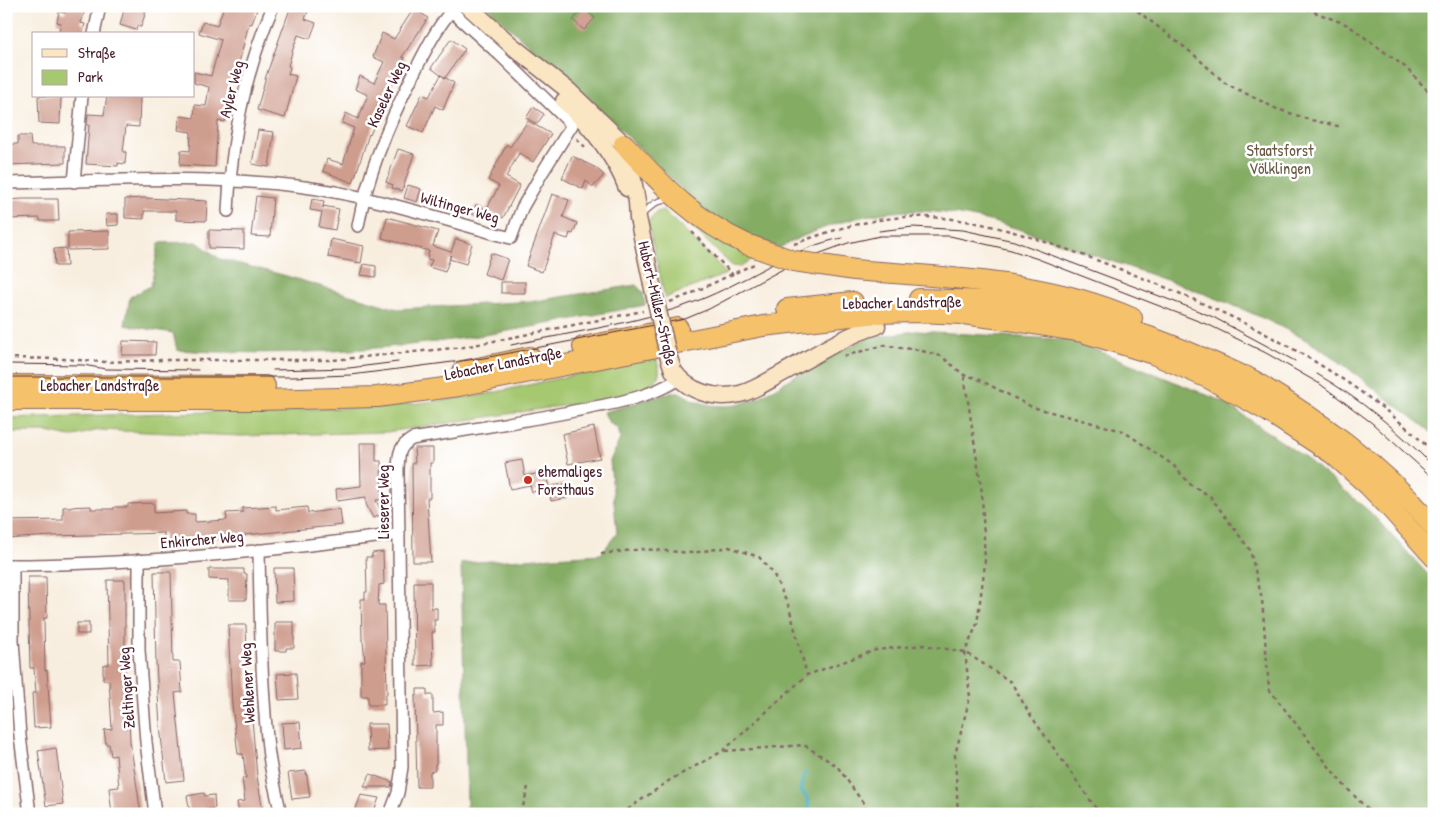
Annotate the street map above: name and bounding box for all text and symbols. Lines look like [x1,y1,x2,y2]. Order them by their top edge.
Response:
legend [32,32,195,98]
text: Straße [78,42,116,63]
street label: Kaseler Weg [361,57,411,131]
street label: Ayler Weg [213,58,249,120]
text: Park [78,66,103,87]
park label: Staatsforst Völklingen [1246,139,1314,179]
street label: Wiltinger Weg [418,186,502,228]
street label: Hubert-Müller-Straße [633,239,683,368]
street label: Lebacher Landstraße [842,290,962,314]
street label: Lebacher Landstraße [443,341,564,385]
street label: Lebacher Landstraße [41,374,160,396]
place label: ehemaliges Forsthaus [537,460,602,500]
street label: Lieserer Weg [372,465,394,539]
marker: ehemaliges Forsthaus [522,474,534,486]
street label: Enkircher Weg [160,524,244,554]
street label: Wehlener Weg [234,642,260,724]
street label: Zeltinger Weg [112,646,140,730]

